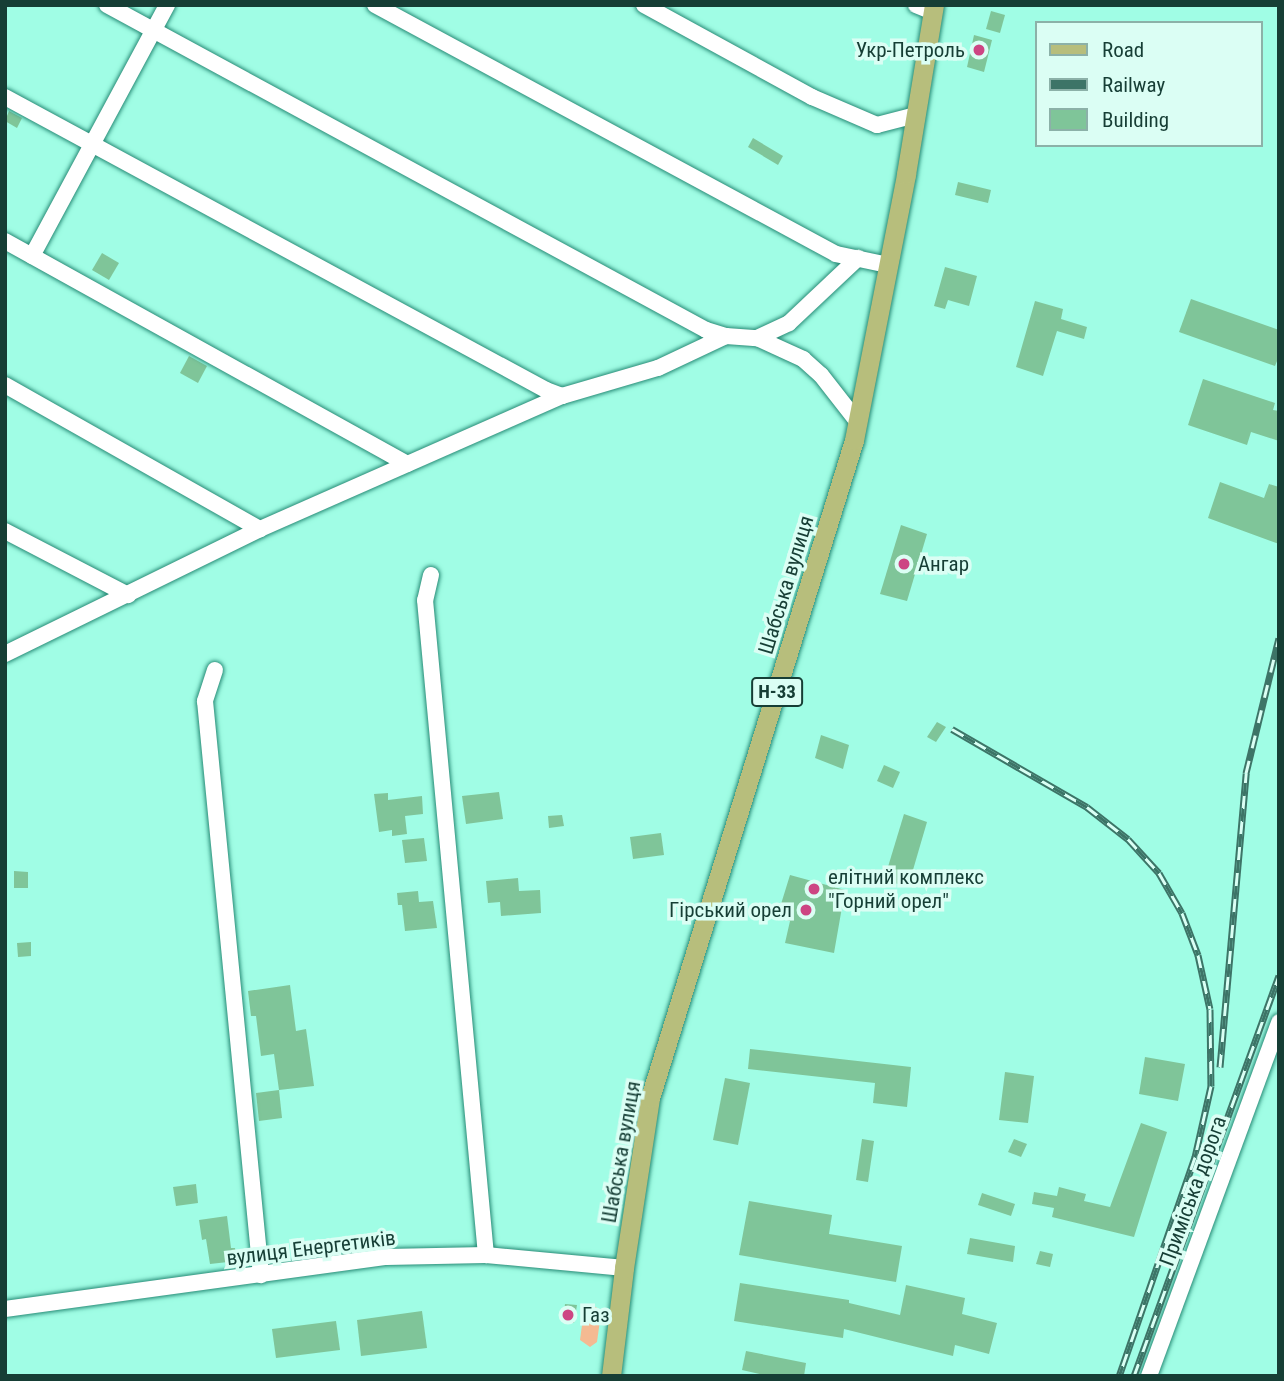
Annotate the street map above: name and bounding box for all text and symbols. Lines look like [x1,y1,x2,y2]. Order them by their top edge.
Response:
legend [1036,21,1263,147]
place label: Укр-Петроль [856,37,965,63]
text: Road [1102,38,1144,62]
marker: Укр-Петроль [971,42,987,58]
text: Railway [1102,73,1165,97]
text: Building [1102,108,1169,132]
street label: Шабська вулиця [753,513,819,657]
place label: Ангар [918,551,969,577]
marker: Ангар [896,556,912,572]
road number: Н-33 [751,677,803,708]
place label: елітний комплекс "Горний орел" [828,864,984,914]
marker: елітний комплекс "Горний орел" [806,881,822,897]
place label: Гірський орел [669,897,792,923]
marker: Гірський орел [798,902,814,918]
street label: Шабська вулиця [596,1079,646,1225]
street label: Приміська дорога [1154,1113,1232,1269]
street label: вулиця Енергетиків [225,1225,397,1271]
place label: Газ [582,1302,610,1328]
marker: Газ [560,1307,576,1323]

